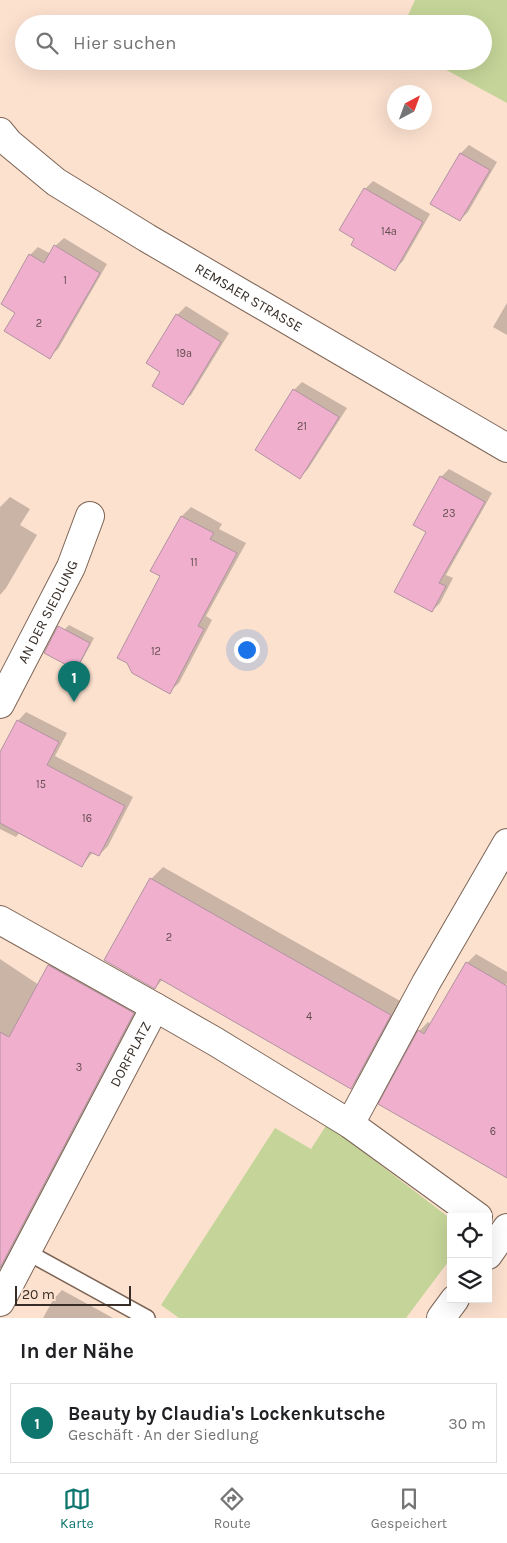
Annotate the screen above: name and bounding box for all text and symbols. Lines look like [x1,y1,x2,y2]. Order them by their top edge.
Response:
search box [15,15,492,70]
icon: search [33,29,61,57]
text: Hier suchen [73,32,176,54]
north arrow [387,85,432,130]
house number: 14a [381,225,397,238]
street label: REMSAER STRASSE [192,260,305,336]
house number: 1 [63,274,67,287]
house number: 2 [36,317,42,330]
house number: 19a [176,347,192,360]
house number: 21 [297,420,307,433]
house number: 23 [443,507,455,520]
house number: 11 [190,556,198,569]
street label: AN DER SIEDLUNG [15,558,82,666]
your location [234,637,260,663]
house number: 12 [151,645,161,658]
pin: 1 [58,661,90,702]
house number: 15 [36,778,46,791]
house number: 16 [82,812,92,825]
house number: 2 [166,931,172,944]
house number: 4 [306,1010,312,1023]
street label: DORFPLATZ [107,1019,155,1090]
house number: 3 [76,1061,82,1074]
house number: 6 [490,1125,496,1138]
map controls [447,1213,492,1303]
button: locate [447,1213,492,1258]
button: layers [447,1258,492,1303]
scale bar [15,1283,131,1306]
text: 20 m [22,1286,55,1303]
text: In der Nähe [20,1339,134,1363]
text: Beauty by Claudia's Lockenkutsche [68,1403,385,1425]
text: 1 [34,1414,40,1433]
text: 30 m [448,1414,486,1433]
text: Geschäft · An der Siedlung [68,1425,259,1444]
tab: Karte [60,1485,94,1532]
tab: Route [214,1485,251,1532]
tab: Gespeichert [371,1485,447,1532]

